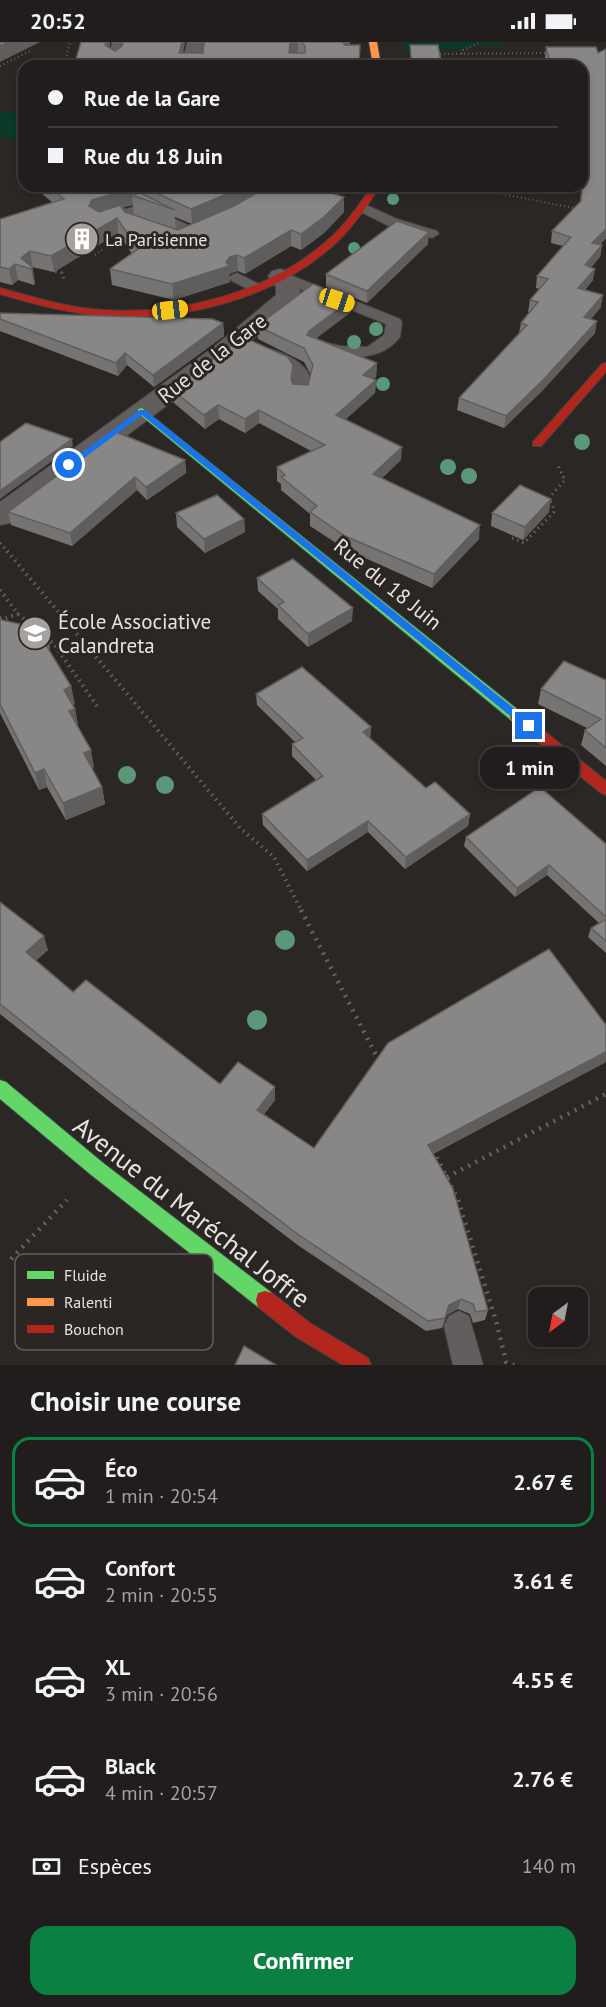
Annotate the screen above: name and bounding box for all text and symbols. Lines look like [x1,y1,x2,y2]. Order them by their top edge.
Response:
text: 20:52 [30,7,86,35]
text: Rue de la Gare [84,84,220,112]
text: Rue du 18 Juin [84,142,223,170]
building icon: La Parisienne [64,221,100,257]
place label: La Parisienne [105,228,207,251]
car [317,286,357,314]
car [151,299,189,321]
street label: Rue de la Gare [152,307,272,409]
route start [55,451,82,478]
street label: Rue du 18 Juin [329,532,447,636]
place label: École Associative Calandreta [58,608,211,659]
school or university icon: École Associative Calandreta [17,615,53,651]
route end [515,712,542,739]
callout: 1 min [480,747,578,789]
text: 1 min [505,755,554,781]
street label: Avenue du Maréchal Joffre [67,1109,317,1315]
legend [15,1254,213,1350]
text: Fluide [64,1265,107,1285]
north arrow [528,1287,588,1347]
map controls [528,1287,588,1347]
text: Ralenti [64,1292,113,1312]
text: Bouchon [64,1319,124,1339]
text: Choisir une course [30,1384,241,1418]
icon: car [33,1455,87,1509]
text: Éco [105,1455,137,1483]
text: 2.67 € [513,1468,573,1496]
text: 1 min · 20:54 [105,1483,218,1509]
icon: car [33,1554,87,1608]
text: Confort [105,1554,175,1582]
text: 3.61 € [512,1567,573,1595]
text: 2 min · 20:55 [105,1582,218,1608]
icon: car [33,1653,87,1707]
text: XL [105,1653,130,1681]
text: 4.55 € [512,1666,573,1694]
text: 3 min · 20:56 [105,1681,218,1707]
icon: car [33,1752,87,1806]
text: Black [105,1752,156,1780]
text: 2.76 € [512,1765,573,1793]
text: 4 min · 20:57 [105,1780,218,1806]
icon: cash [30,1850,63,1883]
text: Espèces [78,1852,152,1880]
text: 140 m [522,1853,576,1879]
button: Confirmer [30,1926,576,1995]

